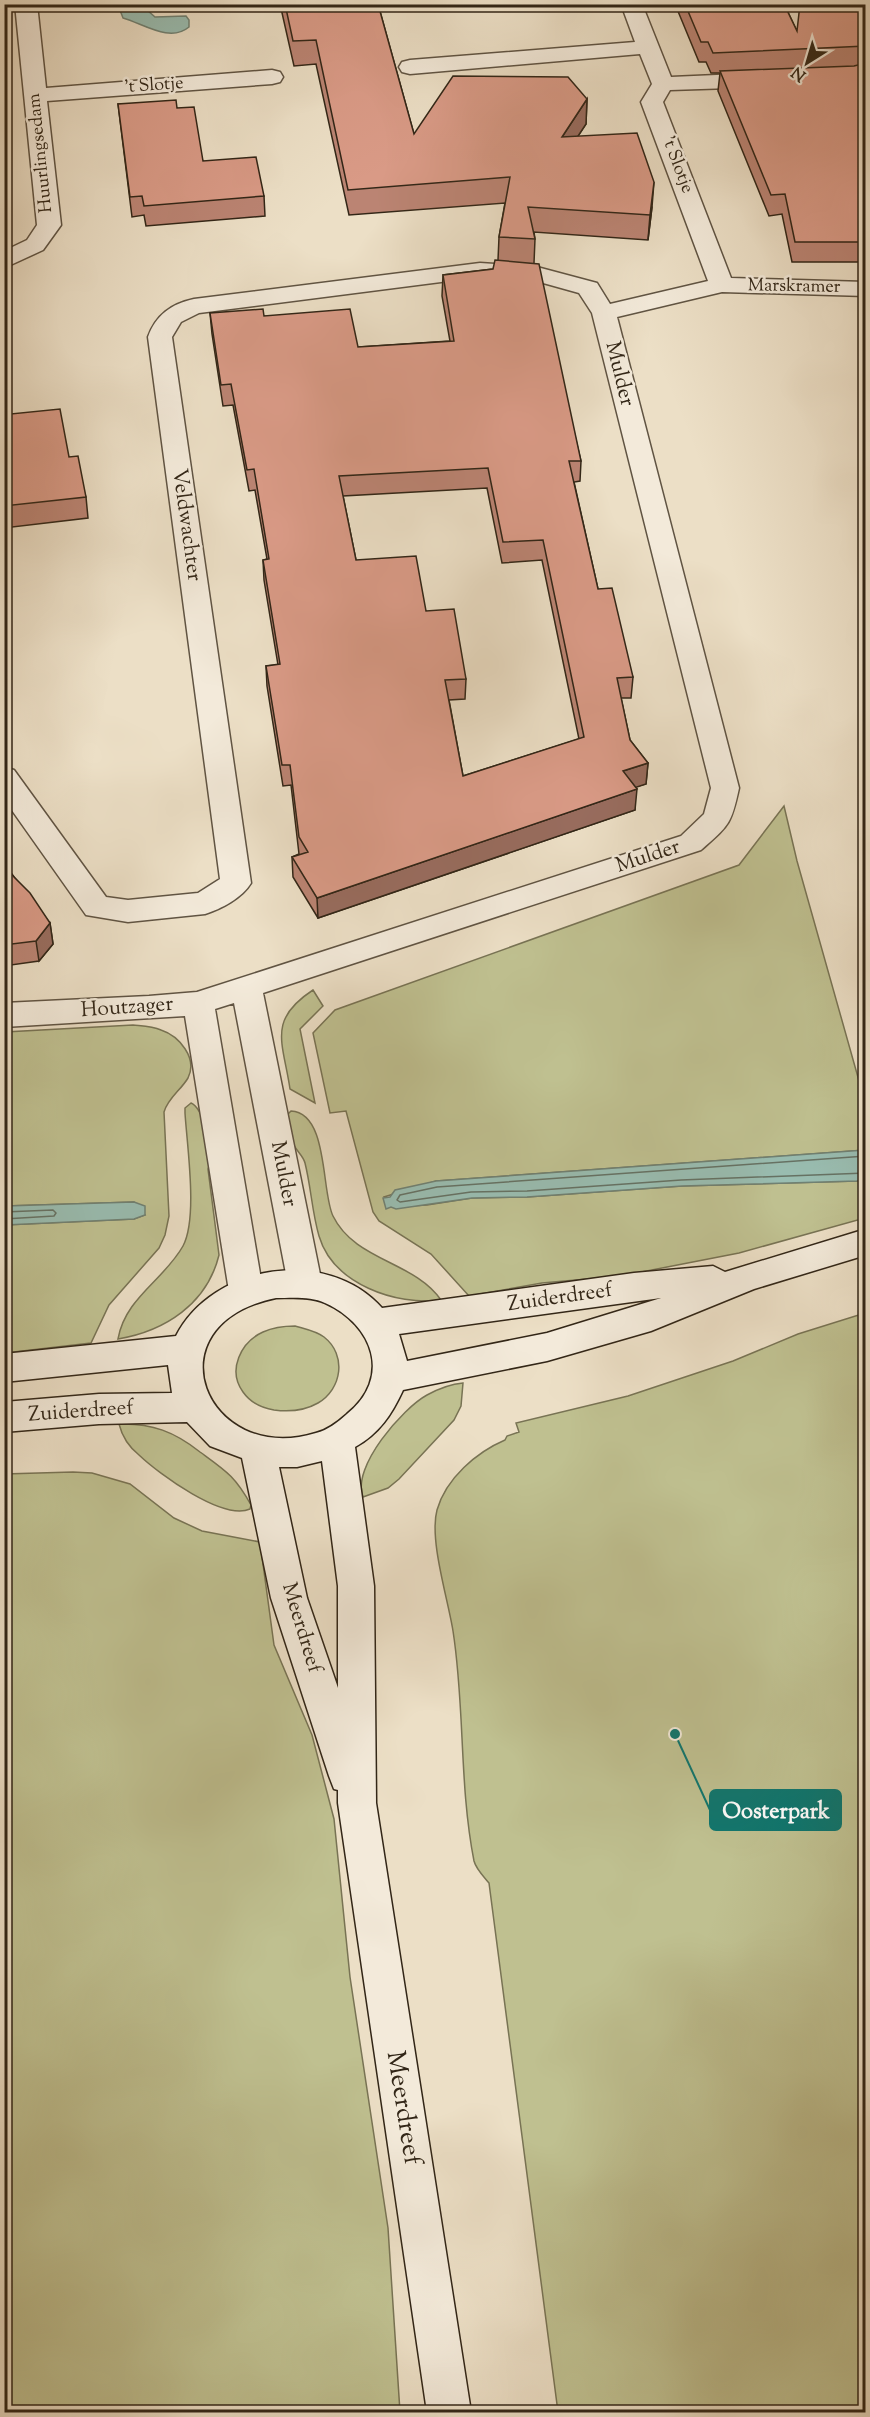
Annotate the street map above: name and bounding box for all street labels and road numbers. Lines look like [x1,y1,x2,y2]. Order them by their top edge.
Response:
street label: 't Slotje [124,71,184,101]
street label: Huurlingsedam [22,92,60,214]
street label: 't Slotje [654,133,700,197]
street label: Marskramer [747,273,841,301]
street label: Mulder [596,338,642,410]
street label: Veldwachter [163,467,209,583]
street label: Mulder [612,832,684,881]
street label: Houtzager [80,990,174,1026]
street label: Mulder [262,1139,304,1209]
street label: Zuiderdreef [506,1276,616,1320]
street label: Zuiderdreef [27,1393,136,1431]
street label: Meerdreef [273,1579,329,1678]
street label: Meerdreef [376,2048,430,2169]

